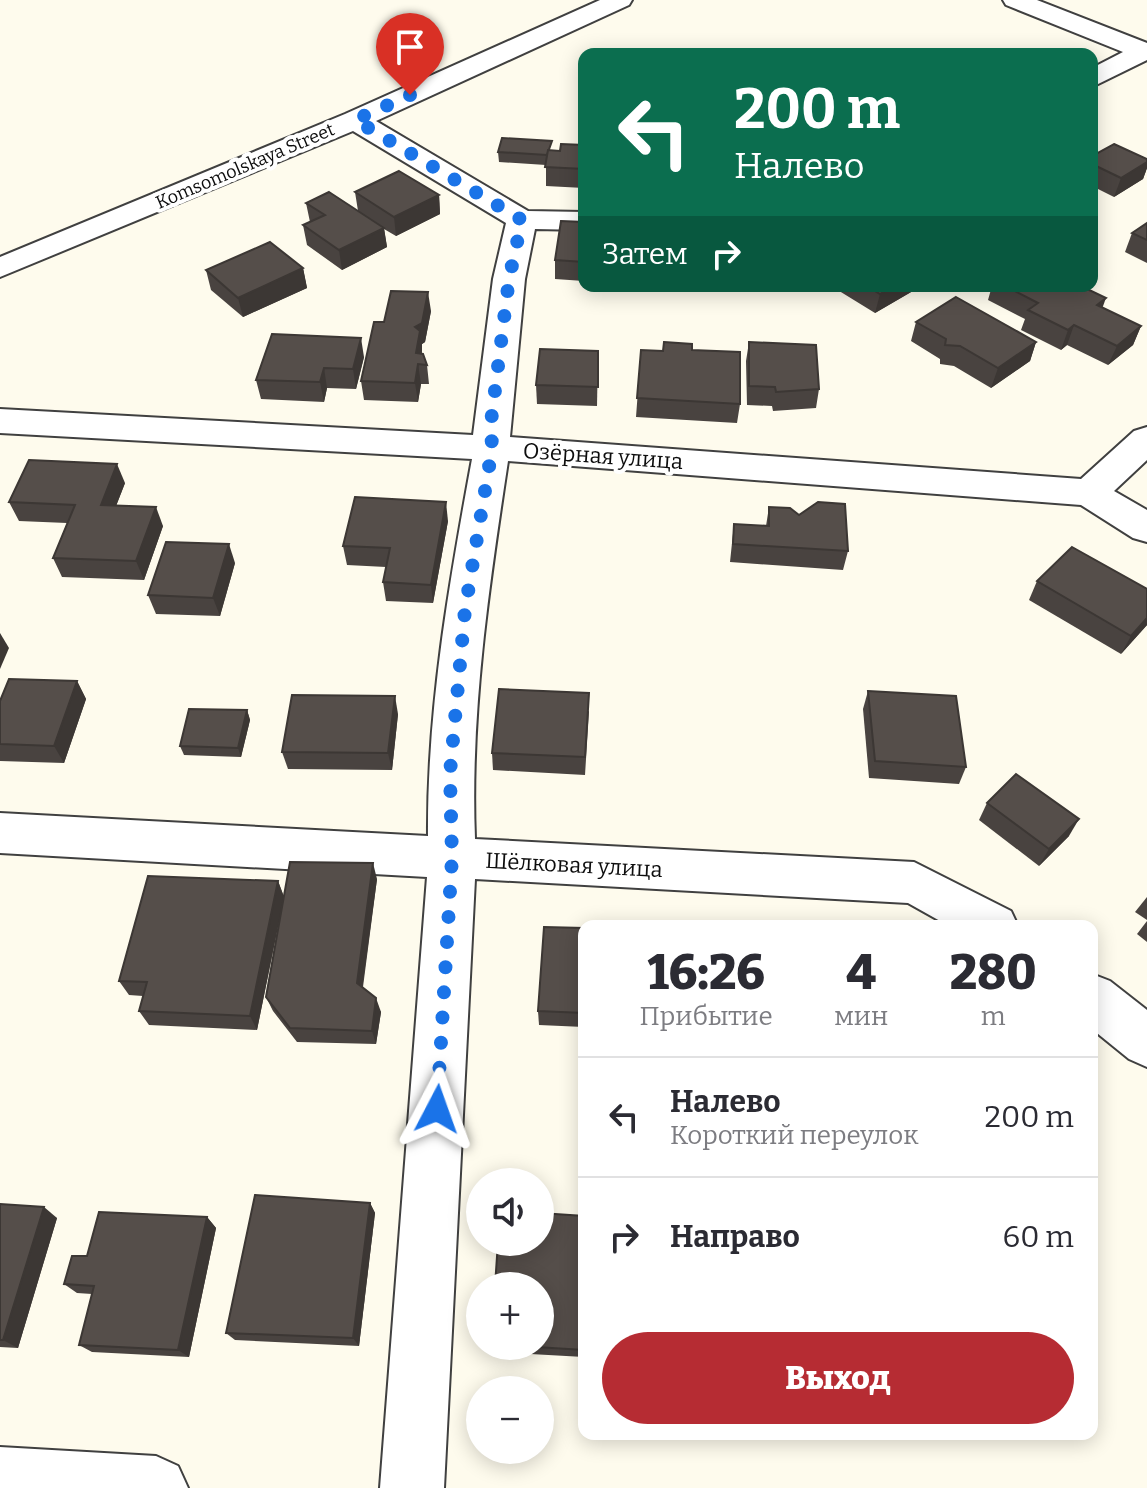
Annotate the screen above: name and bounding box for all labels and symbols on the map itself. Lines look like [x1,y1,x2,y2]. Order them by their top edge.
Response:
pin [376,13,444,95]
street label: Komsomolskaya Street [152,118,338,214]
street label: Озёрная улица [522,437,684,475]
street label: Шёлковая улица [485,847,663,883]
position arrow [395,1067,479,1151]

